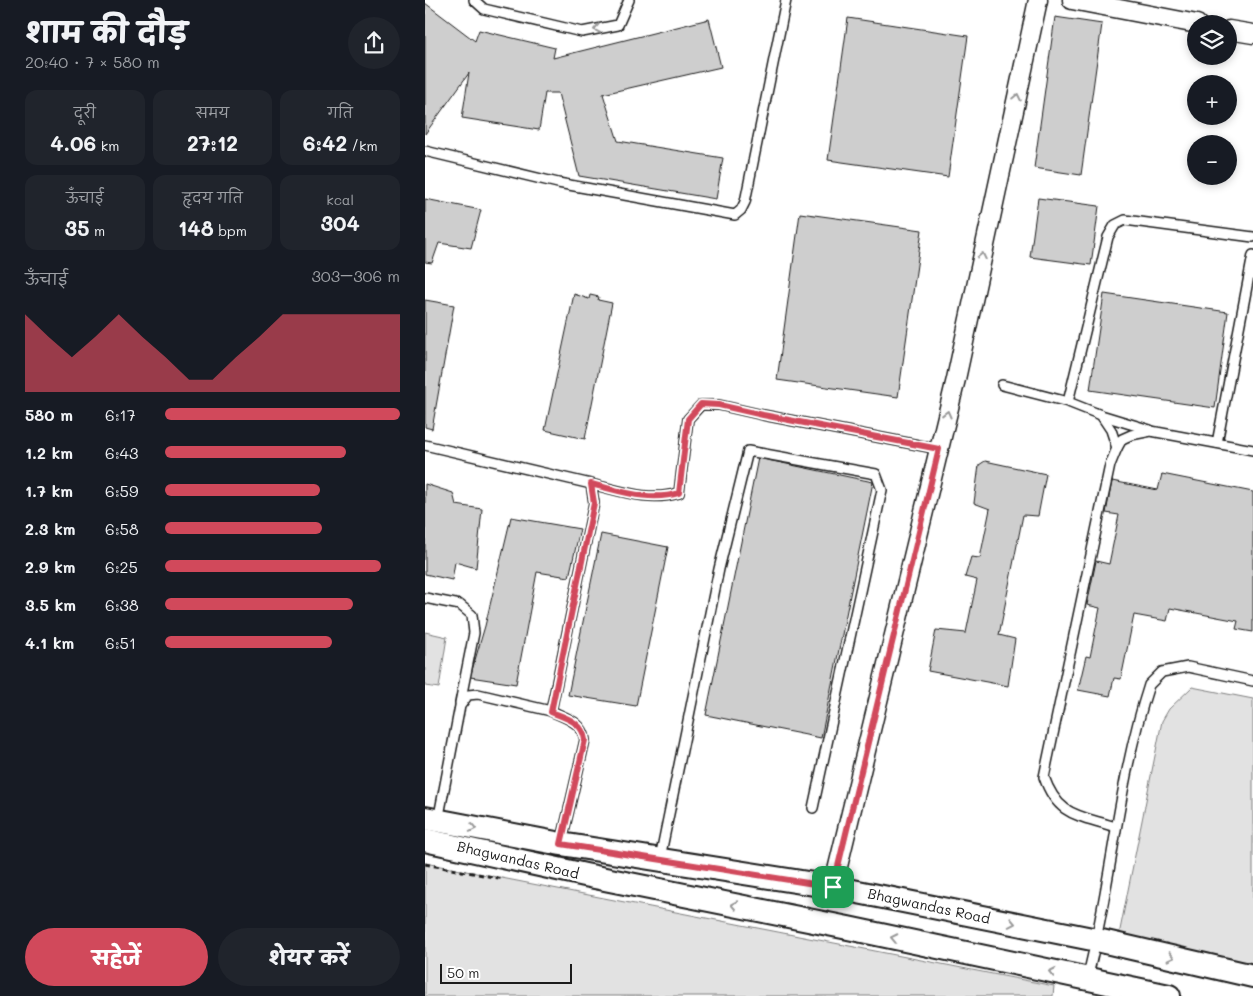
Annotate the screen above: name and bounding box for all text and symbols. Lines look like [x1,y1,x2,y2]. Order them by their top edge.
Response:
text: शाम की दौड़ [25,14,187,50]
map controls [1187,15,1237,185]
button: layers [1187,15,1237,65]
button: share [348,17,400,69]
one-way arrow [593,24,602,34]
text: 20:40 · 7 × 580 m [25,51,160,72]
button: + [1187,75,1237,125]
one-way arrow [1011,92,1022,101]
text: दूरी [74,103,96,122]
text: समय [196,103,229,122]
text: गति [327,103,353,122]
text: 4.06 [50,129,96,156]
text: 27:12 [187,129,238,156]
text: 6:42 [303,129,347,156]
button: − [1187,135,1237,185]
text: km [96,136,119,155]
text: /km [347,136,378,155]
text: ऊँचाई [66,188,104,207]
text: हृदय गति [182,188,243,207]
text: kcal [326,190,354,209]
text: 304 [320,209,360,236]
text: 35 [65,214,89,241]
text: 148 [178,214,214,241]
text: m [89,221,105,240]
text: bpm [214,221,247,240]
one-way arrow [977,251,987,260]
text: 303–306 m [311,265,400,286]
text: ऊँचाई [25,268,68,289]
text: 580 m [25,404,73,425]
text: 6:17 [105,404,136,425]
one-way arrow [941,410,952,419]
text: 1.2 km [25,442,73,463]
text: 6:43 [105,442,138,463]
text: 1.7 km [25,480,73,501]
text: 6:59 [105,480,138,501]
text: 2.3 km [25,518,76,539]
text: 6:58 [105,518,139,539]
text: 2.9 km [25,556,76,577]
text: 6:25 [105,556,138,577]
text: 3.5 km [25,594,76,615]
text: 6:38 [105,594,139,615]
text: 4.1 km [25,632,74,653]
text: 6:51 [105,632,136,653]
one-way arrow [468,822,477,832]
street label: Bhagwandas Road [455,836,581,883]
pin [812,866,854,908]
icon: arrive [819,873,847,901]
street label: Bhagwandas Road [866,883,992,928]
one-way arrow [730,901,739,911]
one-way arrow [1007,918,1016,928]
button: सहेजें [25,928,208,986]
button: शेयर करें [218,928,400,986]
one-way arrow [889,933,898,944]
one-way arrow [1166,951,1175,962]
scale bar [440,961,573,984]
text: 50 m [447,963,479,982]
one-way arrow [1048,967,1057,977]

